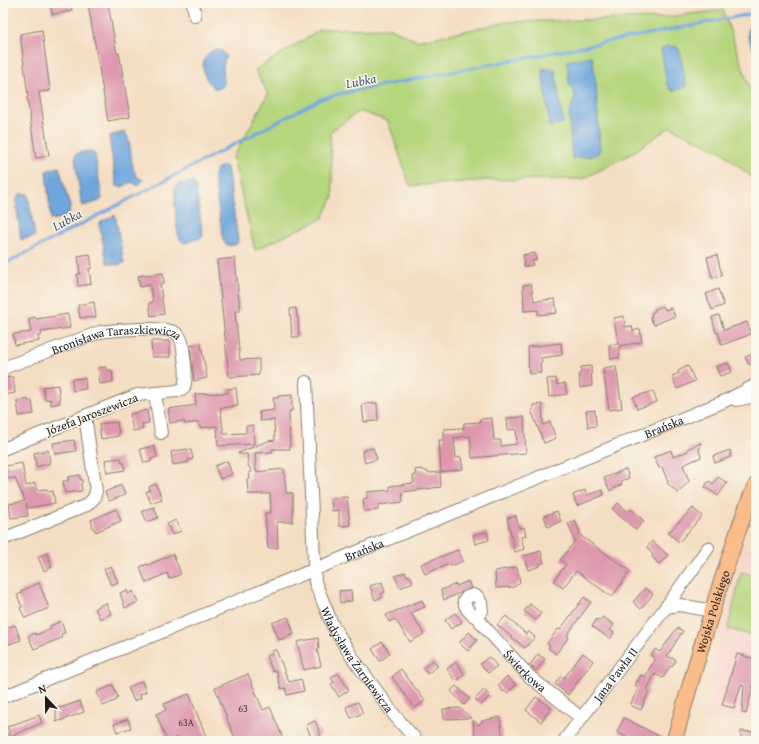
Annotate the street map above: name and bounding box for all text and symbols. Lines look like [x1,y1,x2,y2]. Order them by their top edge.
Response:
water label: Lubka [343,69,378,93]
water label: Lubka [48,204,85,236]
street label: Bronisława Taraszkiewicza [49,320,187,358]
street label: Józefa Jaroszewicza [42,389,141,440]
street label: Brańska [642,410,686,442]
street label: Brańska [342,533,386,565]
street label: Wojska Polskiego [691,568,733,655]
street label: Władysława Żarniewicza [317,604,398,716]
street label: Jana Pawła II [587,643,641,706]
street label: Świerkowa [500,645,551,696]
north arrow [26,678,66,718]
text: N [36,680,49,698]
house number: 63 [238,701,248,716]
house number: 63A [178,715,194,730]

